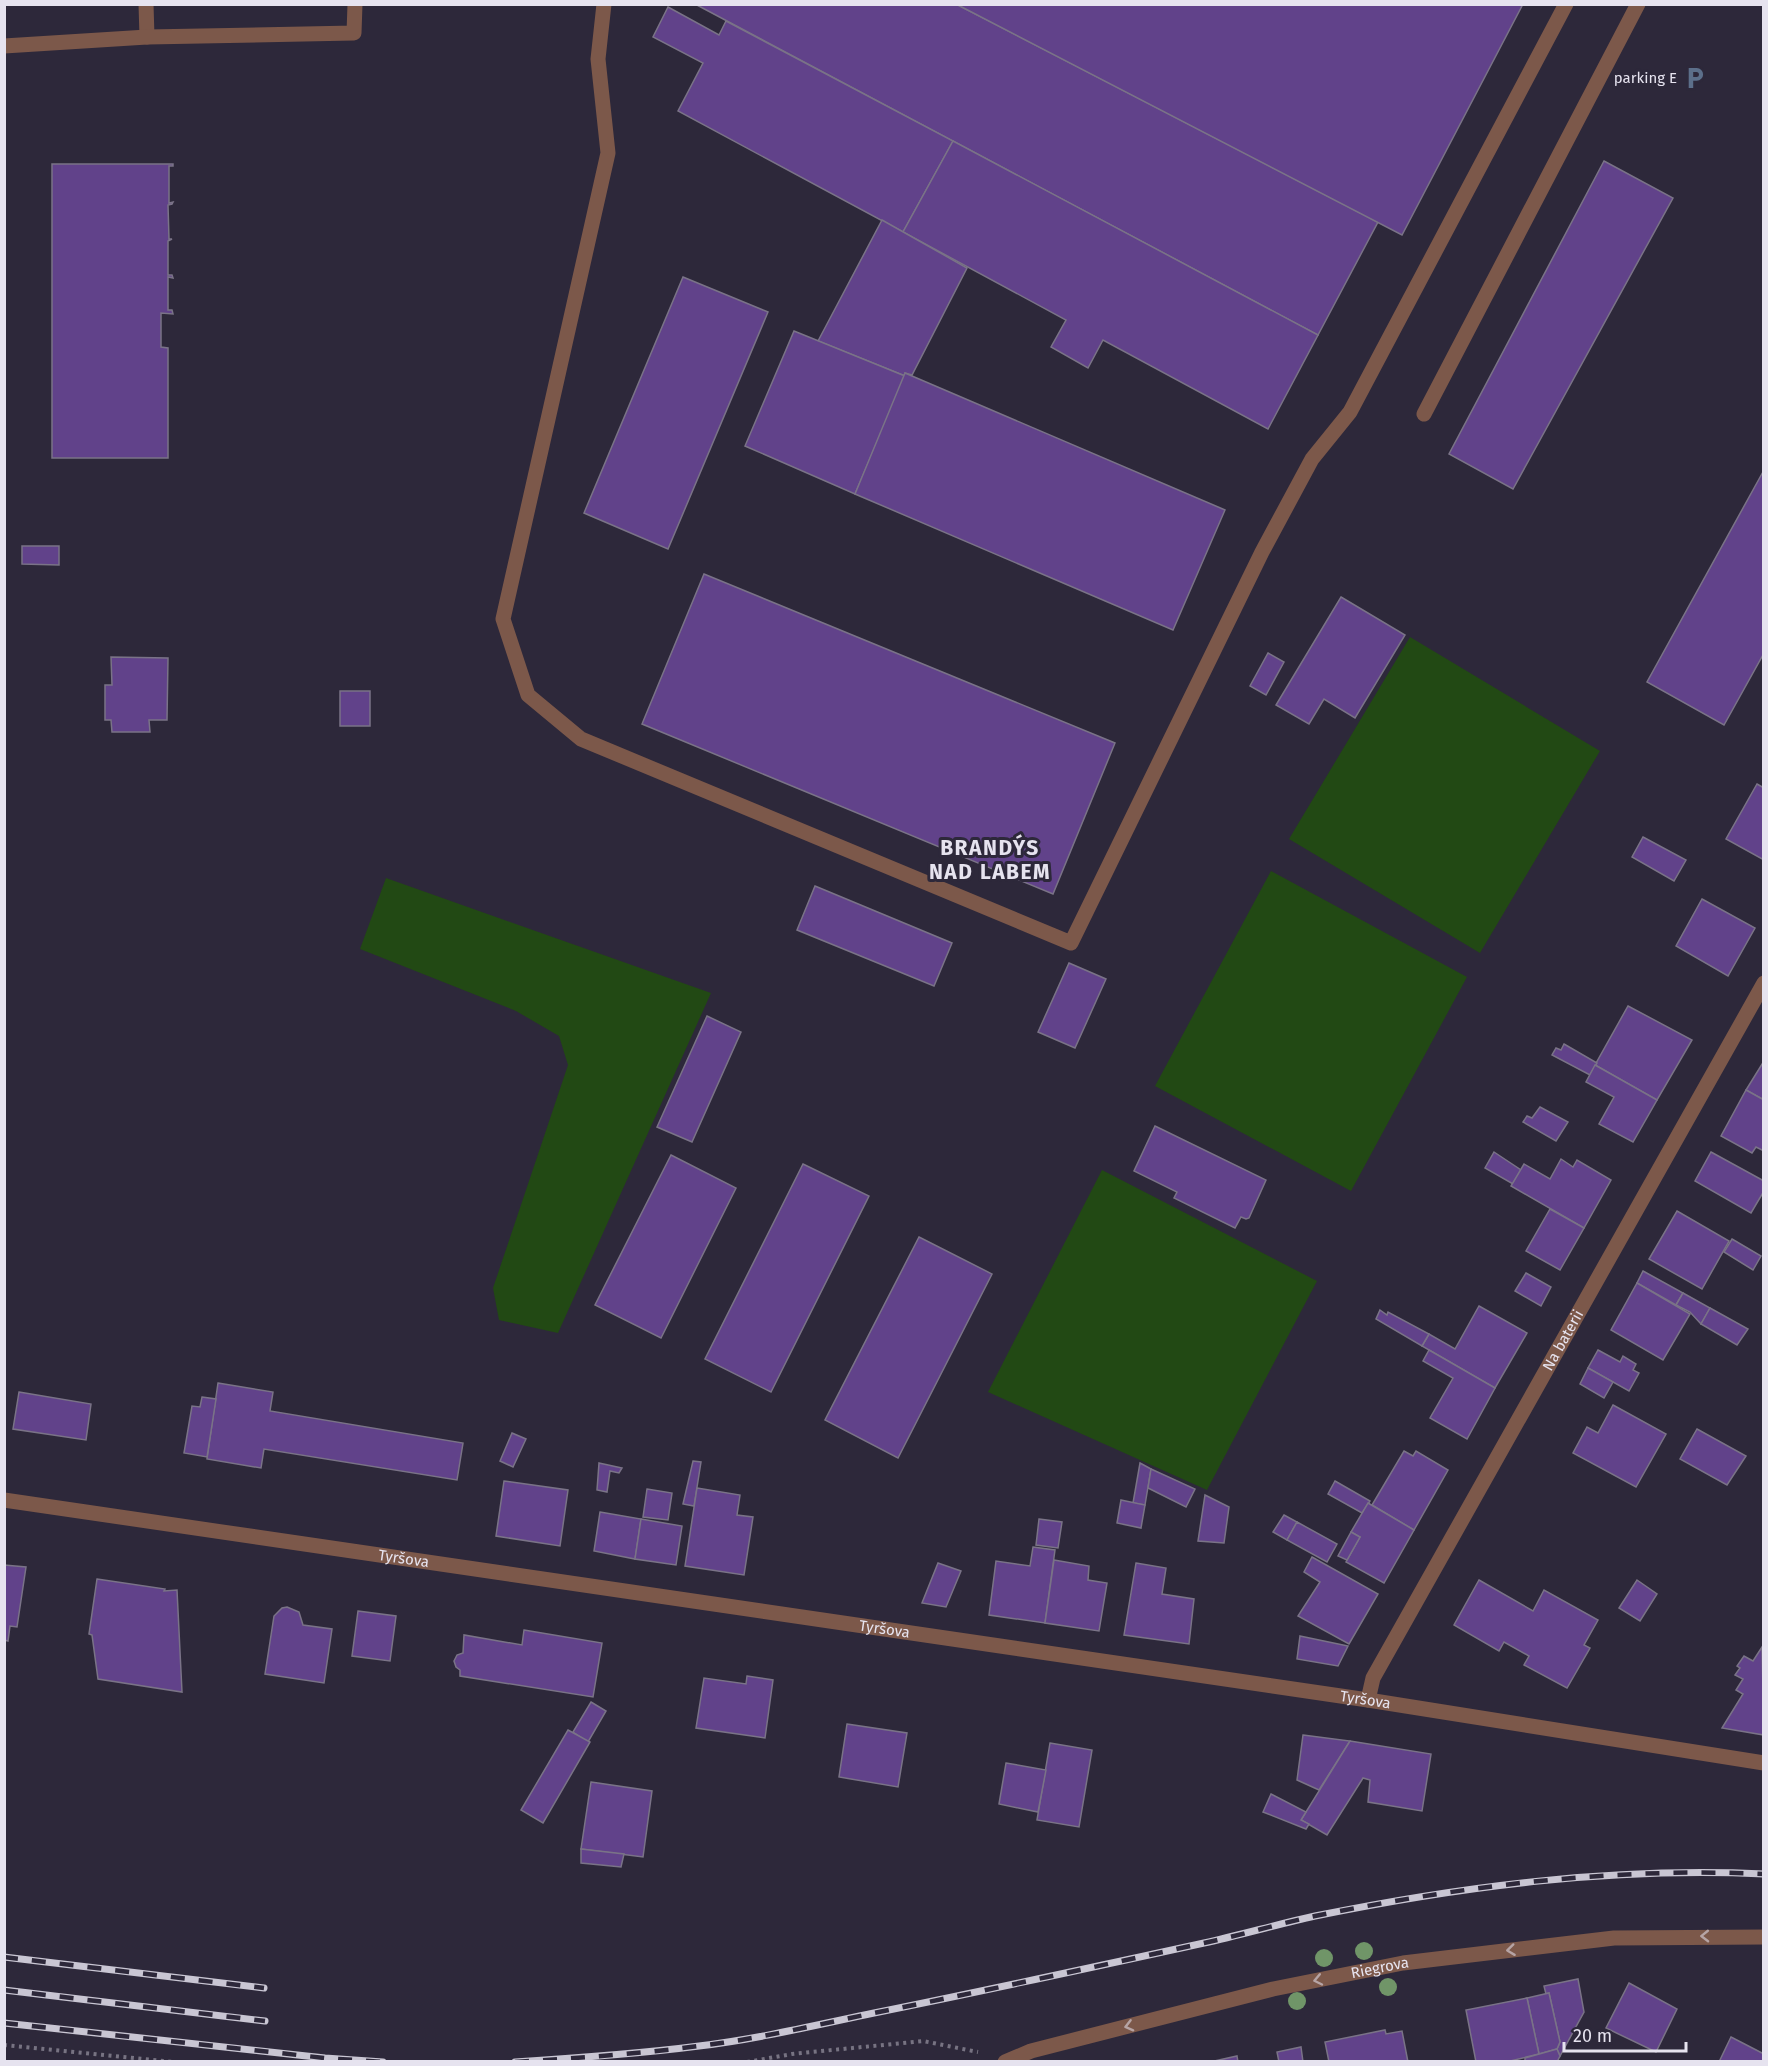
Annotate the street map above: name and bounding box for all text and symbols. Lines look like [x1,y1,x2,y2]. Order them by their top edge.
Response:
parking icon: parking E [1682,65,1708,91]
place label: parking E [1614,69,1677,87]
district label: BRANDÝS NAD LABEM [929,834,1051,885]
street label: Na baterii [1539,1307,1587,1374]
street label: Tyršova [377,1546,430,1571]
street label: Tyršova [858,1617,911,1642]
street label: Tyršova [1339,1687,1392,1713]
one-way arrow [1701,1930,1710,1942]
one-way arrow [1506,1943,1515,1956]
street label: Riegrova [1349,1953,1410,1982]
one-way arrow [1314,1973,1324,1986]
scale bar [1564,2015,1686,2053]
one-way arrow [1124,2018,1134,2031]
text: 20 m [1573,2025,1612,2047]

